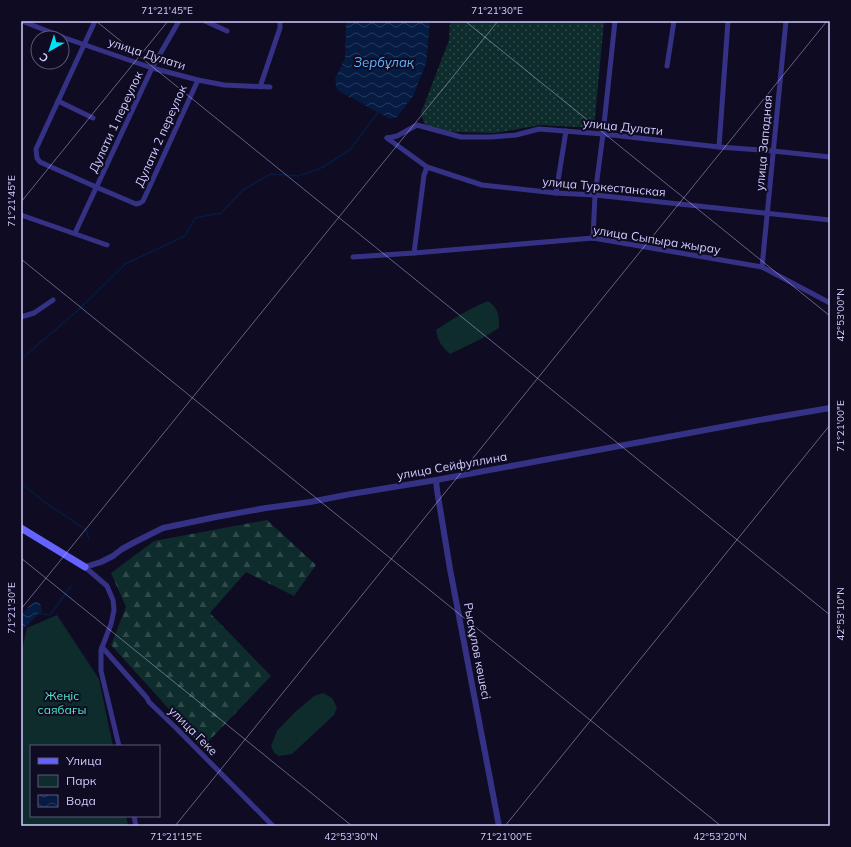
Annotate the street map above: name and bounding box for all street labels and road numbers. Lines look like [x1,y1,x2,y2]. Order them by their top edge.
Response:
street label: улица Дулати [107,34,188,73]
street label: Дулати 1 переулок [85,68,146,175]
street label: Дулати 2 переулок [131,82,190,189]
street label: улица Западная [752,94,775,191]
street label: улица Дулати [582,115,664,138]
street label: улица Туркестанская [542,174,666,199]
street label: улица Сыпыра жырау [592,222,722,257]
street label: улица Сейфуллина [396,448,508,483]
street label: Рысқұлов көшесі [461,601,494,701]
street label: улица Геке [166,703,221,758]

